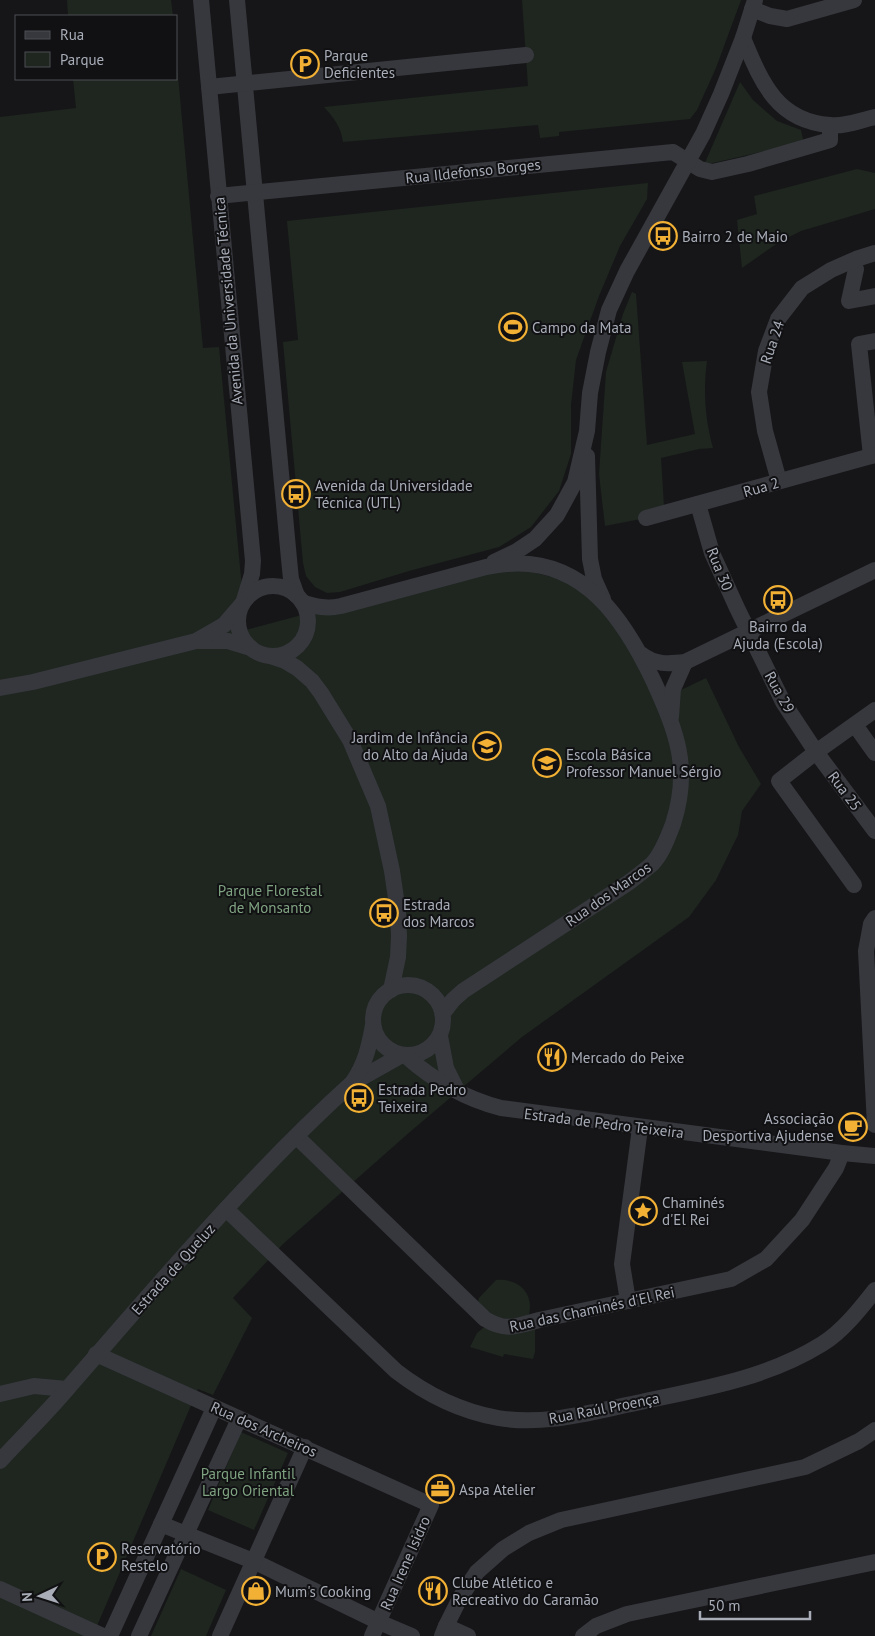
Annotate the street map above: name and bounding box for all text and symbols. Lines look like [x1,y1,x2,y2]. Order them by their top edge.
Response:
legend [15,15,178,80]
text: Rua [60,25,84,44]
place label: Parque Deficientes [324,46,395,82]
parking icon: Parque Deficientes [290,49,320,79]
text: Parque [60,50,104,69]
street label: Rua Ildefonso Borges [404,154,542,188]
street label: Avenida da Universidade Técnica [209,196,247,406]
bus stop icon: Bairro 2 de Maio [648,221,678,251]
place label: Bairro 2 de Maio [682,227,788,246]
sports icon: Campo da Mata [498,312,528,342]
place label: Campo da Mata [532,318,631,337]
street label: Rua 24 [756,318,788,366]
street label: Rua 2 [741,473,781,501]
place label: Avenida da Universidade Técnica (UTL) [315,476,473,512]
bus stop icon: Avenida da Universidade Técnica (UTL) [281,479,311,509]
street label: Rua 30 [703,545,737,593]
bus stop icon: Bairro da Ajuda (Escola) [763,585,793,615]
place label: Bairro da Ajuda (Escola) [733,617,823,653]
street label: Rua 29 [761,668,799,716]
place label: Jardim de Infância do Alto da Ajuda [351,728,468,764]
school or university icon: Jardim de Infância do Alto da Ajuda [472,731,502,761]
place label: Escola Básica Professor Manuel Sérgio [566,745,721,781]
school or university icon: Escola Básica Professor Manuel Sérgio [532,748,562,778]
street label: Rua 25 [824,767,866,815]
street label: Rua dos Marcos [562,858,654,930]
park label: Parque Florestal de Monsanto [218,881,323,917]
place label: Estrada dos Marcos [403,895,475,931]
bus stop icon: Estrada dos Marcos [369,898,399,928]
restaurant icon: Mercado do Peixe [537,1042,567,1072]
place label: Mercado do Peixe [571,1048,685,1067]
place label: Estrada Pedro Teixeira [378,1080,466,1116]
bus stop icon: Estrada Pedro Teixeira [344,1083,374,1113]
street label: Estrada de Pedro Teixeira [523,1104,685,1142]
place label: Associação Desportiva Ajudense [703,1109,834,1145]
cafe icon: Associação Desportiva Ajudense [838,1112,868,1142]
place label: Chaminés d'El Rei [662,1193,725,1229]
place icon: Chaminés d'El Rei [628,1196,658,1226]
street label: Estrada de Queluz [127,1219,219,1319]
street label: Rua das Chaminés d'El Rei [508,1282,676,1336]
street label: Rua Raúl Proença [547,1388,661,1428]
street label: Rua dos Archeiros [208,1397,320,1461]
park label: Parque Infantil Largo Oriental [201,1464,296,1500]
office icon: Aspa Atelier [425,1474,455,1504]
place label: Aspa Atelier [459,1480,535,1499]
street label: Rua Irene Isidro [376,1513,434,1613]
place label: Reservatório Restelo [121,1539,201,1575]
parking icon: Reservatório Restelo [87,1542,117,1572]
north arrow [15,1571,65,1621]
place label: Clube Atlético e Recreativo do Caramão [452,1573,599,1609]
shop icon: Mum's Cooking [241,1576,271,1606]
restaurant icon: Clube Atlético e Recreativo do Caramão [418,1576,448,1606]
place label: Mum's Cooking [275,1582,371,1601]
scale bar [700,1588,810,1620]
text: N [18,1592,36,1602]
text: 50 m [708,1596,741,1615]

